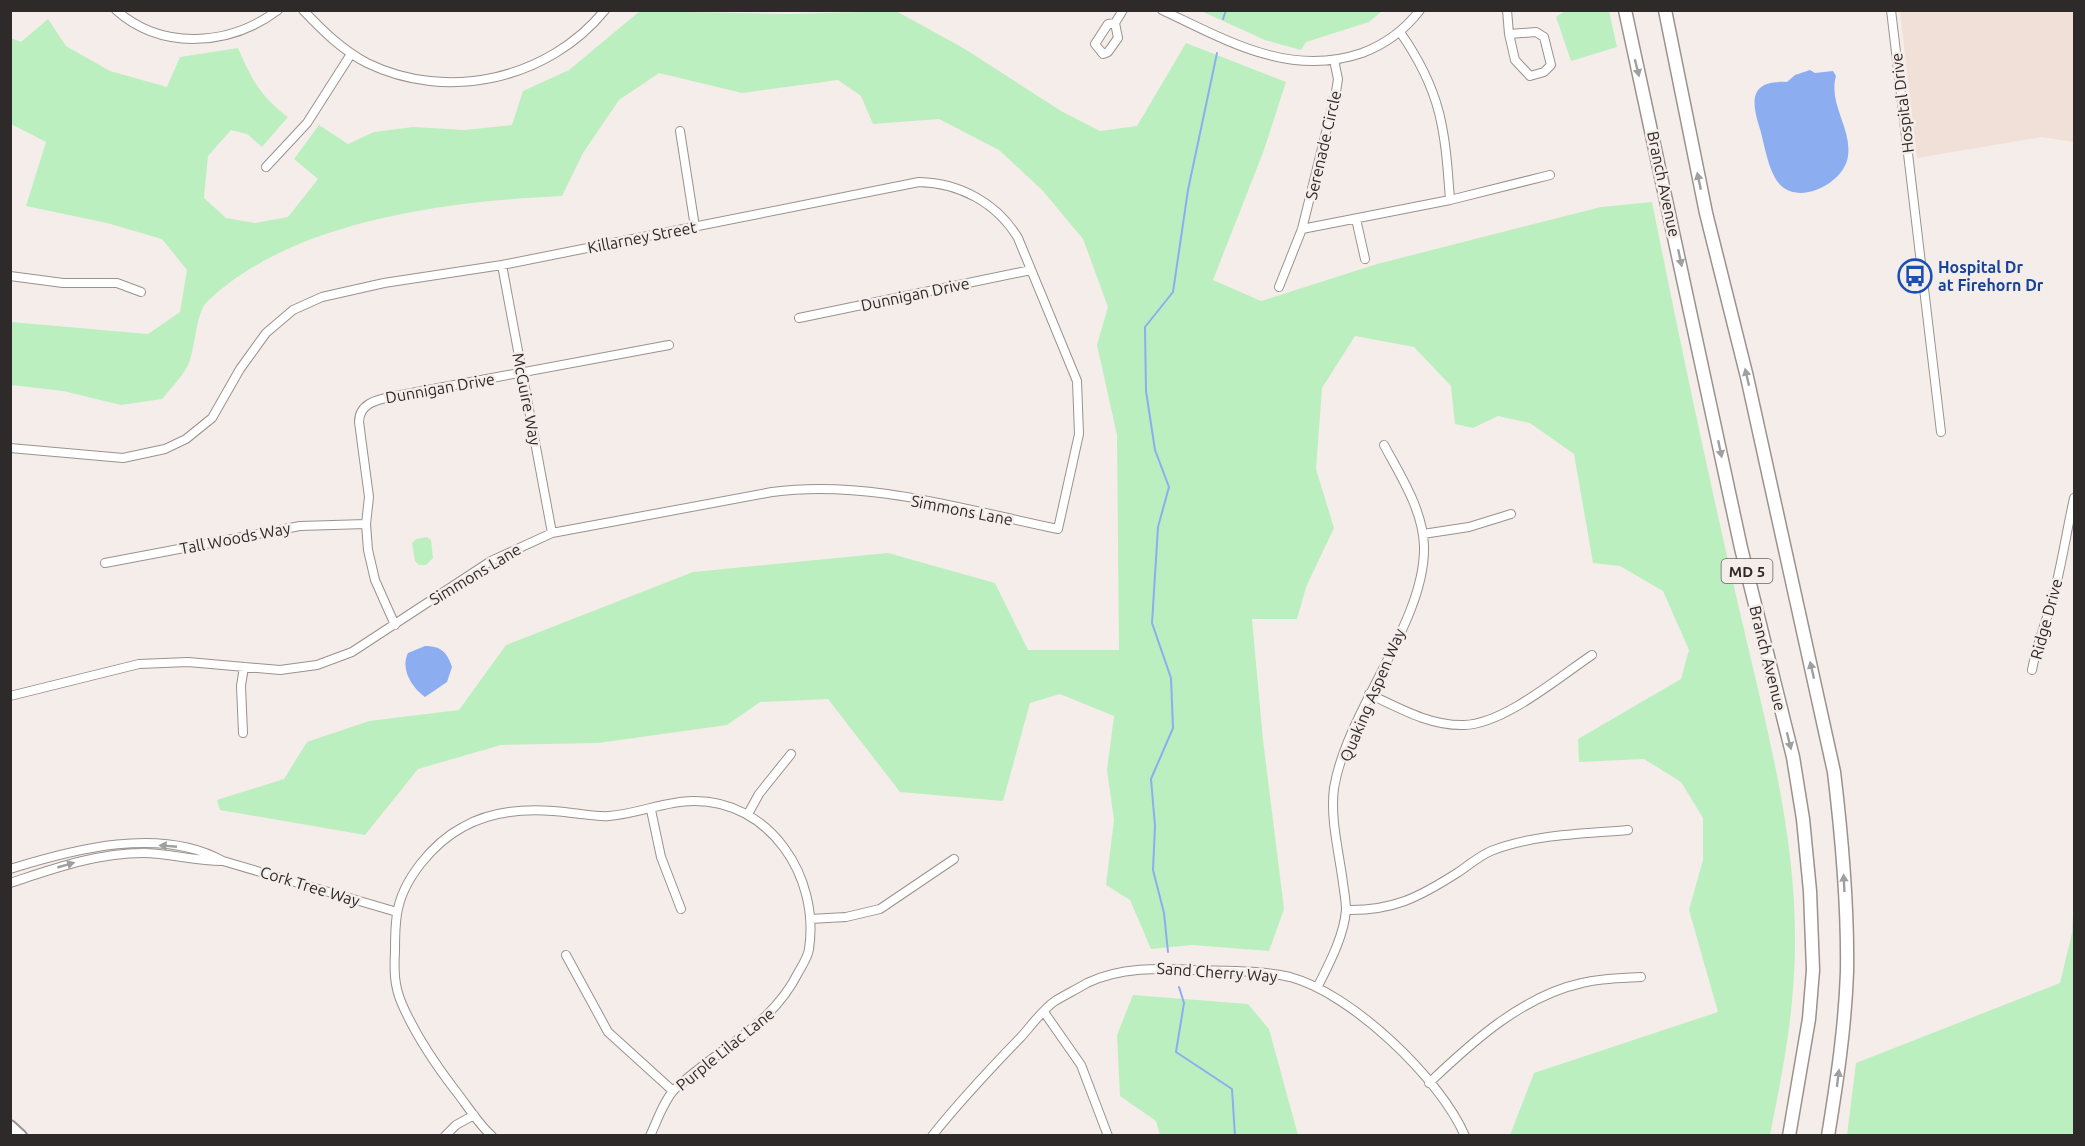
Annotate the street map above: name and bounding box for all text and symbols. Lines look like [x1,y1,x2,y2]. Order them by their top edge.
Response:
street label: Hospital Drive [1887,52,1917,154]
one-way arrow [1633,58,1643,77]
street label: Serenade Circle [1302,89,1344,201]
street label: Branch Avenue [1644,129,1684,239]
one-way arrow [1694,171,1703,190]
street label: Killarney Street [586,217,699,256]
one-way arrow [1676,249,1685,268]
bus stop icon: Hospital Dr at Firehorn Dr [1897,258,1933,294]
place label: Hospital Dr at Firehorn Dr [1938,258,2044,294]
street label: Dunnigan Drive [859,274,971,314]
street label: McGuire Way [509,351,545,447]
one-way arrow [1741,368,1751,387]
street label: Dunnigan Drive [384,370,496,406]
one-way arrow [1716,440,1725,459]
street label: Simmons Lane [910,491,1014,529]
street label: Tall Woods Way [178,518,292,558]
street label: Simmons Lane [426,540,524,608]
road number: MD 5 [1722,559,1772,583]
street label: Ridge Drive [2027,577,2065,661]
street label: Branch Avenue [1746,604,1790,712]
street label: Quaking Aspen Way [1336,626,1408,764]
one-way arrow [1806,661,1816,679]
one-way arrow [1784,732,1794,750]
one-way arrow [158,841,177,851]
one-way arrow [57,860,75,869]
street label: Cork Tree Way [258,862,362,910]
one-way arrow [1839,874,1848,893]
street label: Sand Cherry Way [1156,959,1278,985]
street label: Purple Lilac Lane [672,1004,778,1094]
one-way arrow [1833,1068,1842,1087]

